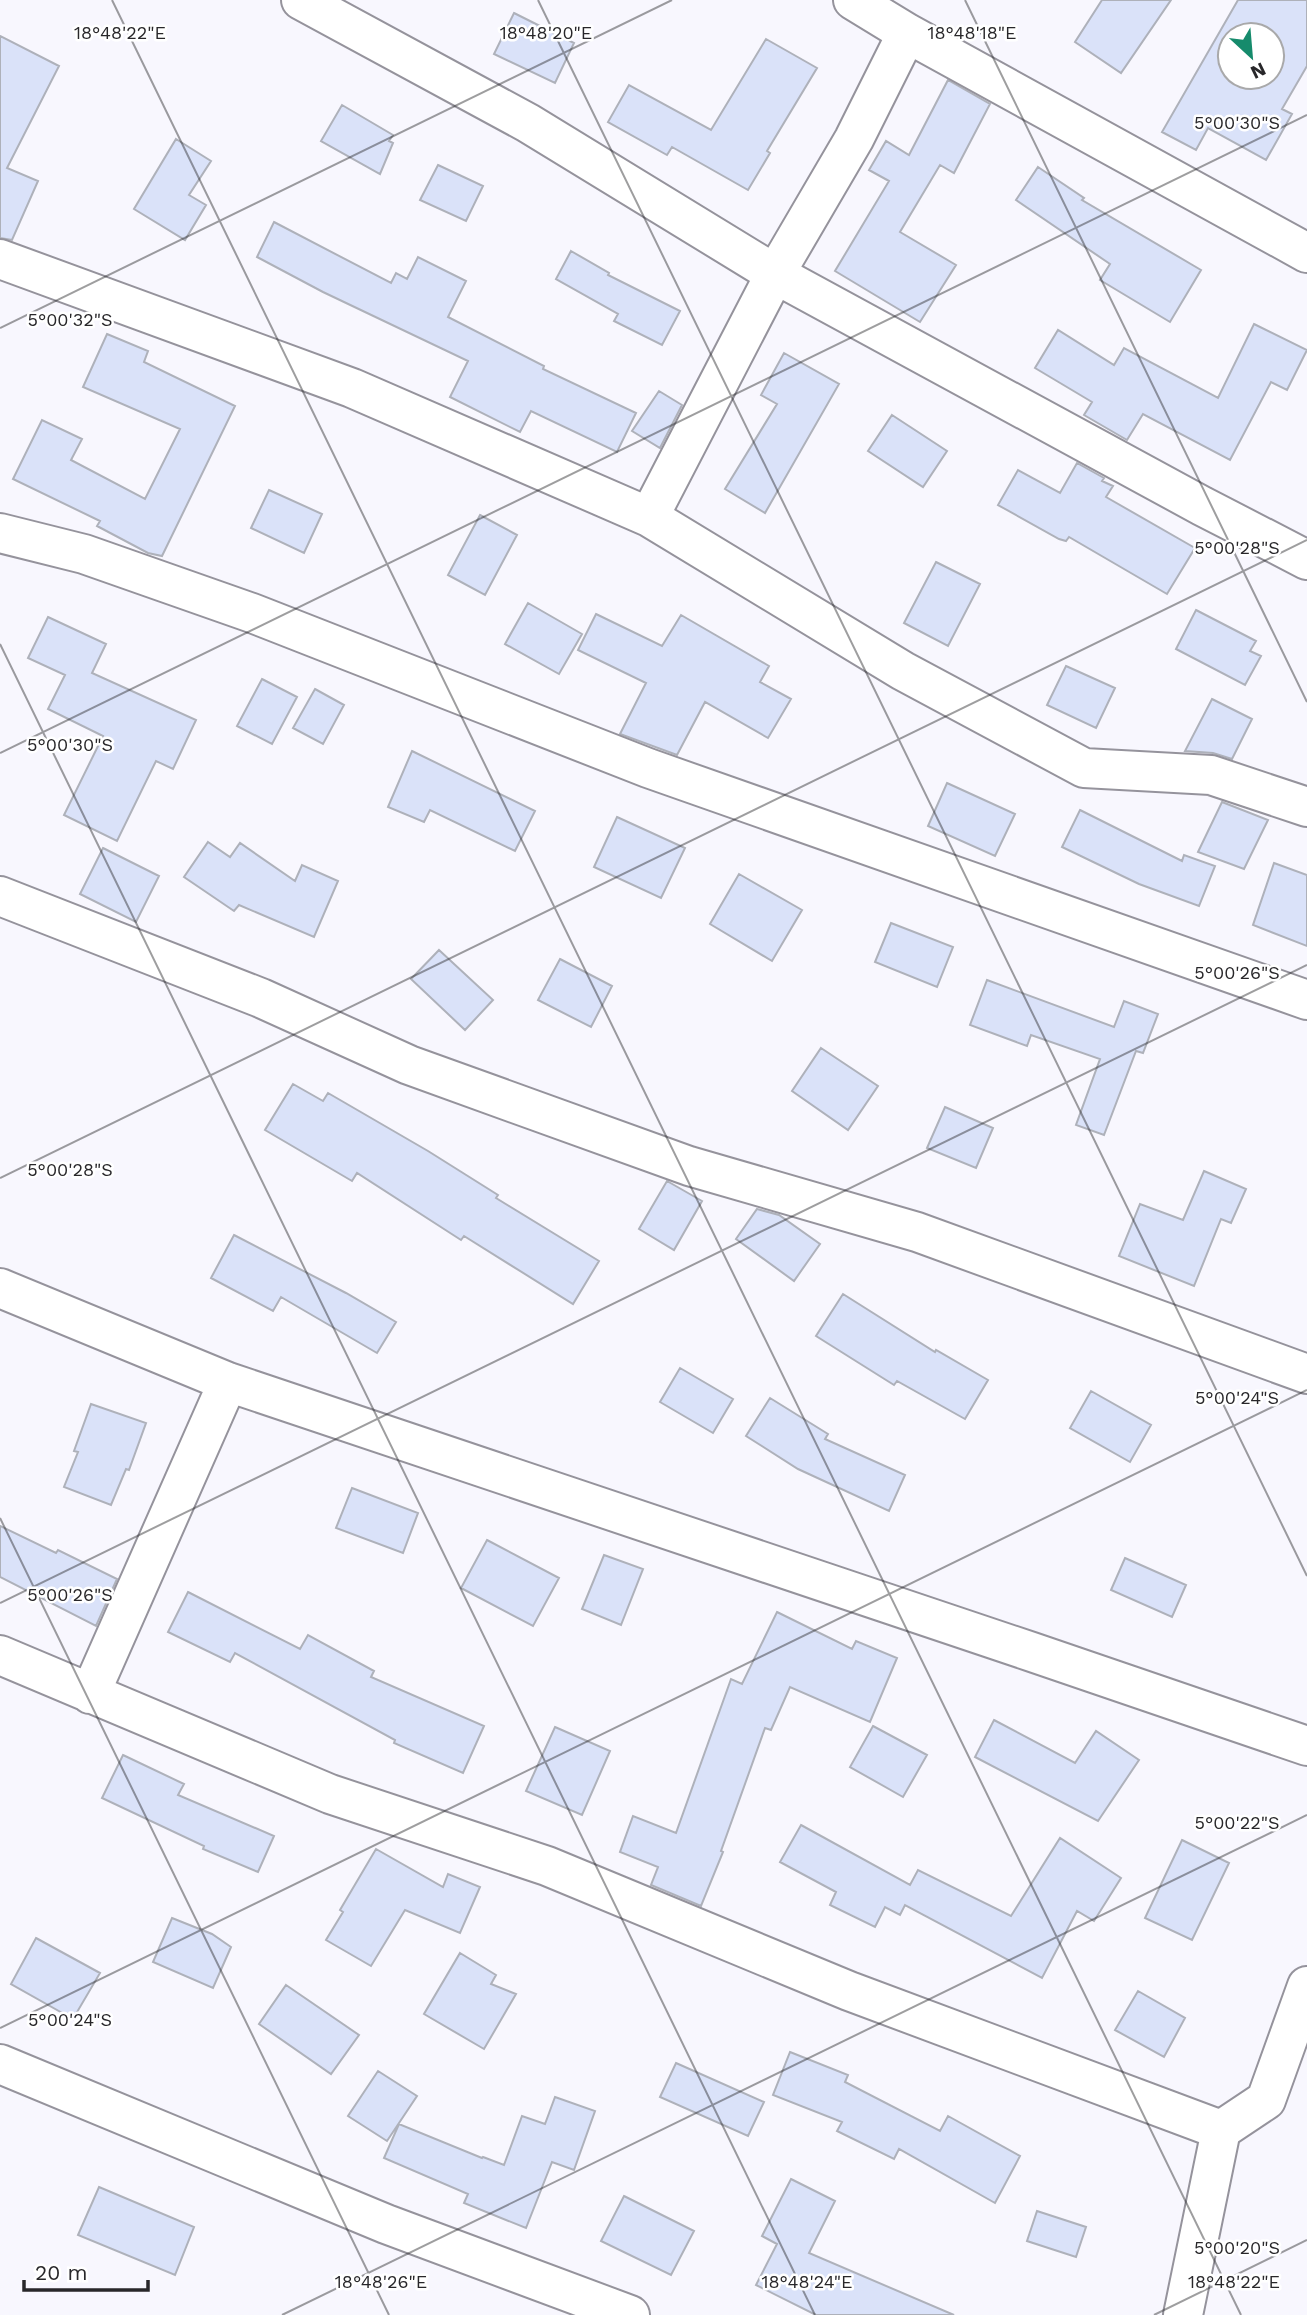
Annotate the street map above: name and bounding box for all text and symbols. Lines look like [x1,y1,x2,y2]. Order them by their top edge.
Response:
north arrow [1216,21,1286,91]
text: 18°48'22"E [74,22,166,43]
text: 18°48'20"E [500,22,592,43]
text: 18°48'18"E [927,22,1017,43]
text: N [1247,57,1270,84]
text: 5°00'30"S [1194,112,1280,133]
text: 5°00'32"S [27,309,113,330]
text: 5°00'28"S [1194,537,1280,558]
text: 5°00'30"S [27,734,113,755]
text: 5°00'26"S [1194,962,1280,983]
text: 5°00'28"S [27,1159,113,1180]
text: 5°00'24"S [1195,1387,1279,1408]
text: 5°00'26"S [27,1584,113,1605]
text: 5°00'22"S [1194,1812,1280,1833]
text: 5°00'24"S [28,2009,112,2030]
text: 5°00'20"S [1194,2237,1280,2258]
scale bar [24,2248,149,2292]
text: 20 m [35,2260,87,2285]
text: 18°48'26"E [335,2271,427,2292]
text: 18°48'24"E [761,2271,853,2292]
text: 18°48'22"E [1188,2271,1280,2292]

